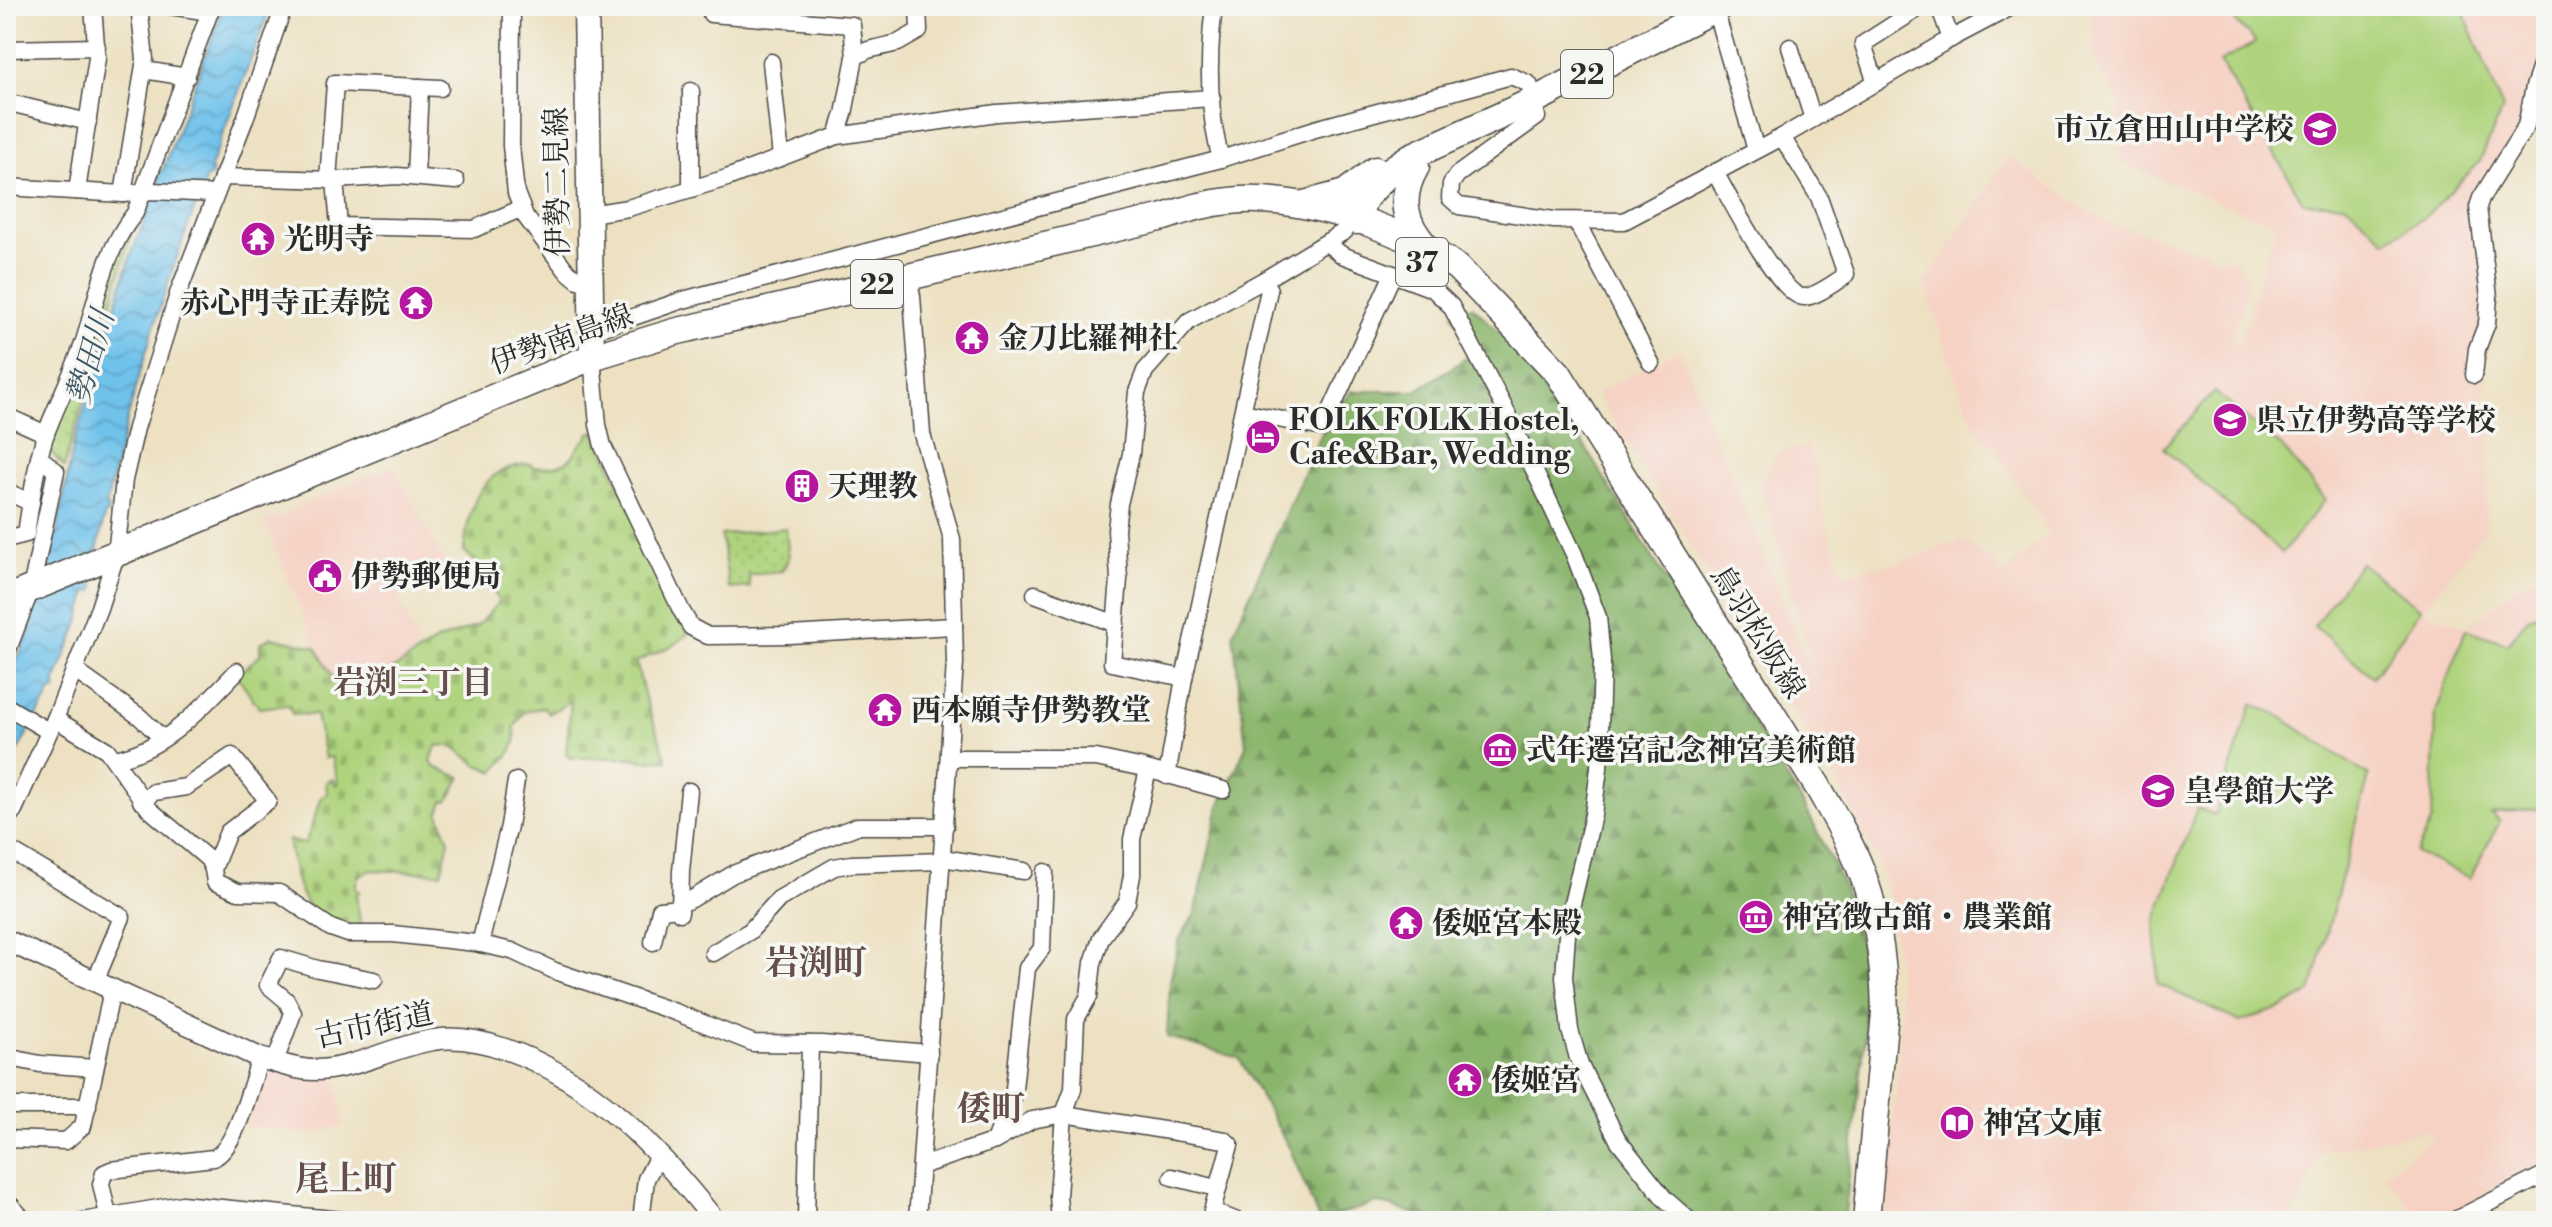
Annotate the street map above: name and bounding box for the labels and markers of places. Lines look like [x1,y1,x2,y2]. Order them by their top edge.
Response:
school or university icon: 市立倉田山中学校 [2301,110,2339,148]
place label: 市立倉田山中学校 [2054,111,2294,149]
temple icon: 光明寺 [239,220,277,258]
place label: 光明寺 [284,221,374,259]
temple icon: 赤心門寺正寿院 [397,284,435,322]
place label: 赤心門寺正寿院 [180,285,390,323]
temple icon: 金刀比羅神社 [953,319,991,357]
place label: 金刀比羅神社 [998,320,1178,358]
school or university icon: 県立伊勢高等学校 [2211,401,2249,439]
place label: FOLK FOLK Hostel, Cafe&Bar, Wedding [1289,402,1579,474]
place label: 県立伊勢高等学校 [2256,402,2496,440]
hotel icon: FOLK FOLK Hostel, Cafe&Bar, Wedding [1244,418,1282,456]
building icon: 天理教 [783,467,821,505]
place label: 天理教 [828,468,918,506]
public building icon: 伊勢郵便局 [306,557,344,595]
place label: 伊勢郵便局 [351,558,501,596]
temple icon: 西本願寺伊勢教堂 [866,691,904,729]
place label: 西本願寺伊勢教堂 [911,692,1151,730]
museum icon: 式年遷宮記念神宮美術館 [1481,731,1519,769]
place label: 式年遷宮記念神宮美術館 [1526,732,1856,770]
school or university icon: 皇學館大学 [2139,772,2177,810]
place label: 皇學館大学 [2184,773,2334,811]
museum icon: 神宮徴古館・農業館 [1737,898,1775,936]
place label: 神宮徴古館・農業館 [1782,899,2052,937]
temple icon: 倭姬宮本殿 [1387,904,1425,942]
place label: 倭姬宮本殿 [1432,905,1582,943]
temple icon: 倭姬宮 [1446,1061,1484,1099]
place label: 倭姬宮 [1491,1062,1581,1100]
library icon: 神宮文庫 [1938,1104,1976,1142]
place label: 神宮文庫 [1983,1105,2103,1143]

